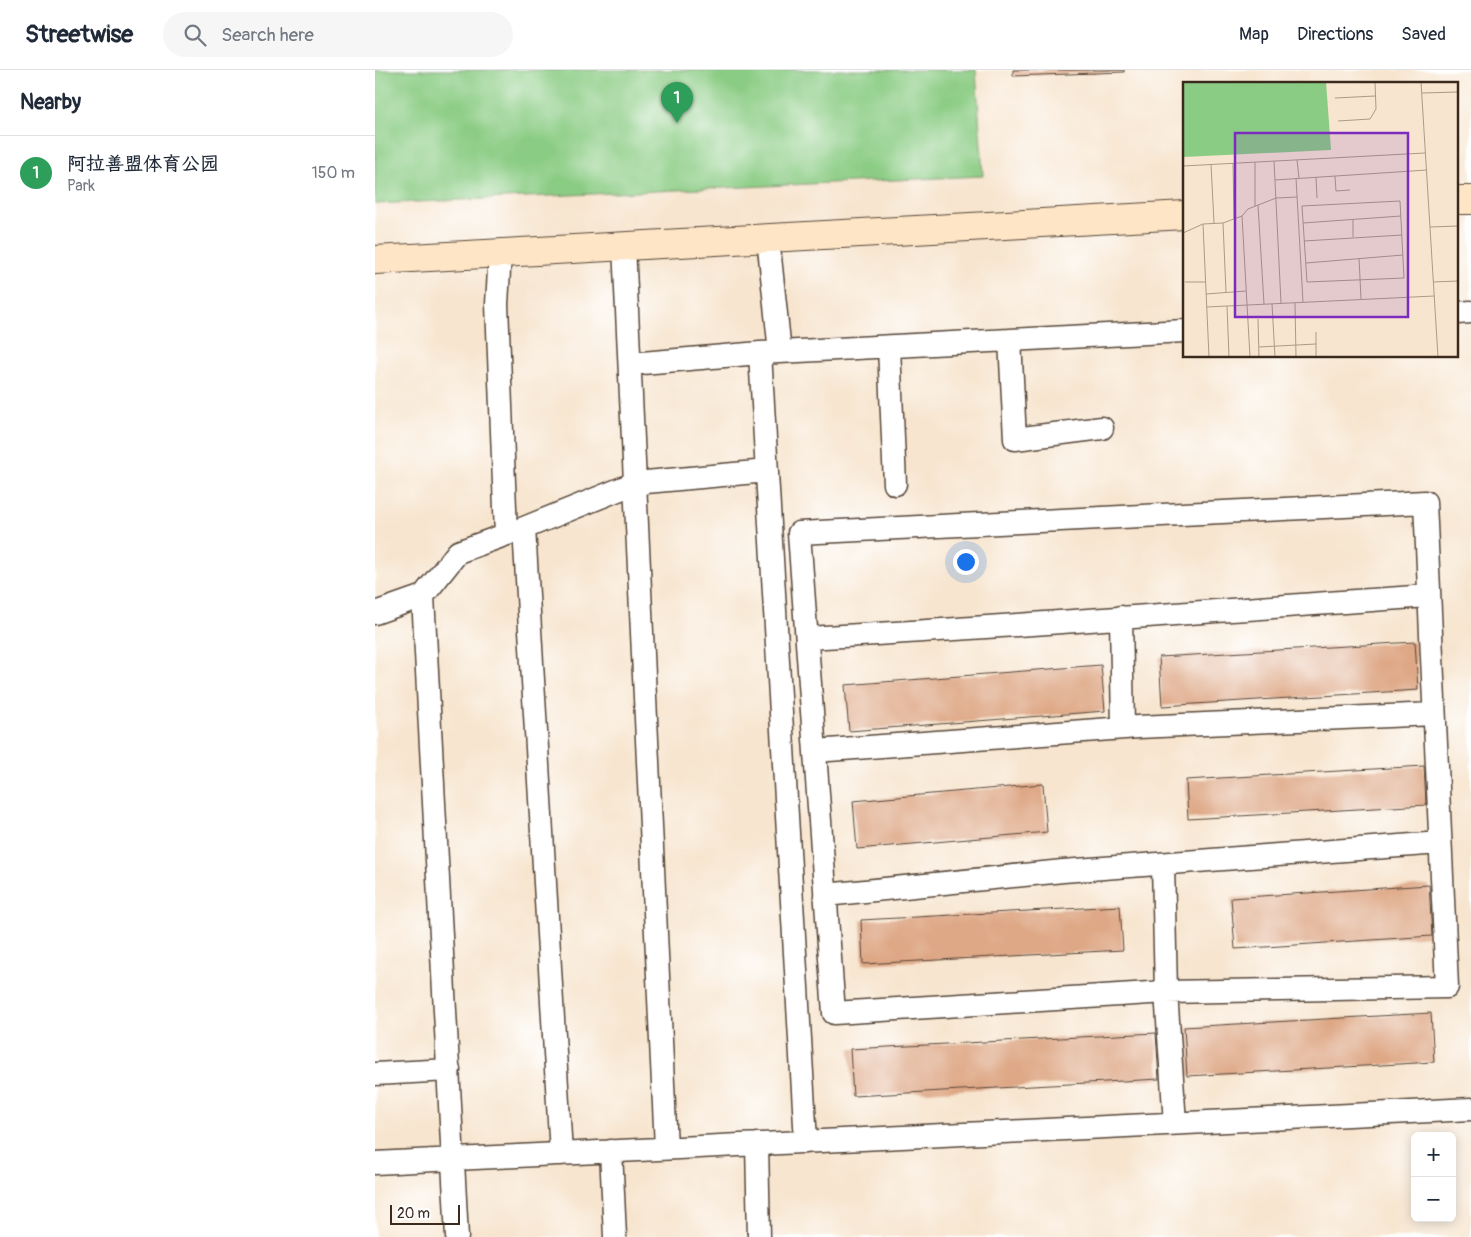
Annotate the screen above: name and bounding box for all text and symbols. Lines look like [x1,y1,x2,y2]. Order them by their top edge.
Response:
search box [163,12,513,57]
text: Streetwise [25,20,133,49]
icon: search [181,21,209,49]
text: Search here [221,23,314,47]
text: Map [1239,23,1269,46]
text: Directions [1297,23,1373,46]
text: Saved [1401,23,1446,46]
pin: 1 [661,82,693,123]
inset map [1183,82,1459,358]
text: Nearby [20,89,81,116]
text: 阿拉善盟体育公园 [67,152,219,176]
text: 1 [33,163,39,183]
text: 150 m [311,163,355,183]
text: Park [67,176,95,196]
your location [953,549,979,575]
map controls [1411,1132,1456,1222]
button: + [1411,1132,1456,1177]
button: − [1411,1177,1456,1222]
scale bar [390,1202,460,1225]
text: 20 m [397,1205,430,1222]

